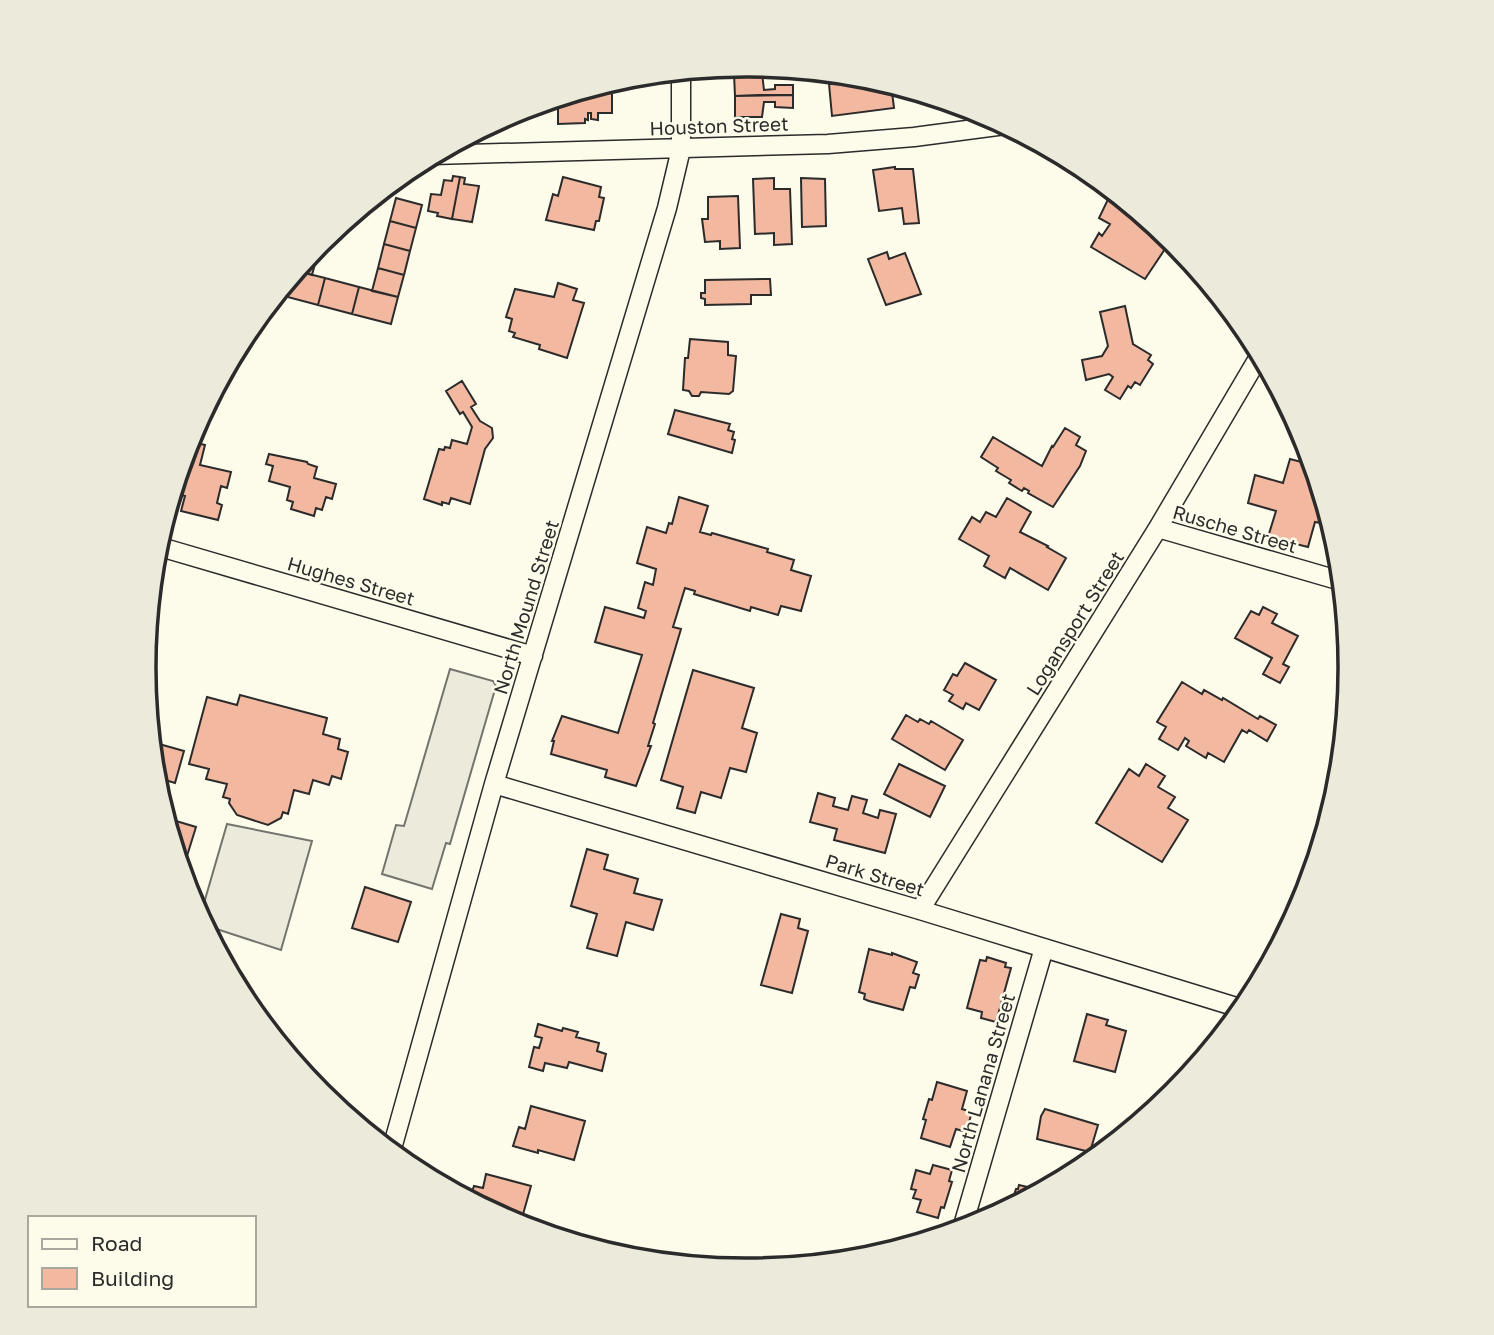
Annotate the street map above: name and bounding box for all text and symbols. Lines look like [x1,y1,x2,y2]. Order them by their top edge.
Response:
street label: Houston Street [649,112,789,139]
street label: Rusche Street [1170,500,1300,557]
street label: North Mound Street [488,517,563,697]
street label: Logansport Street [1021,546,1128,699]
street label: Hughes Street [285,551,417,610]
street label: Park Street [823,849,927,900]
street label: North Lanana Street [946,991,1019,1175]
legend [28,1216,256,1307]
text: Road [91,1230,142,1256]
text: Building [91,1265,174,1291]

